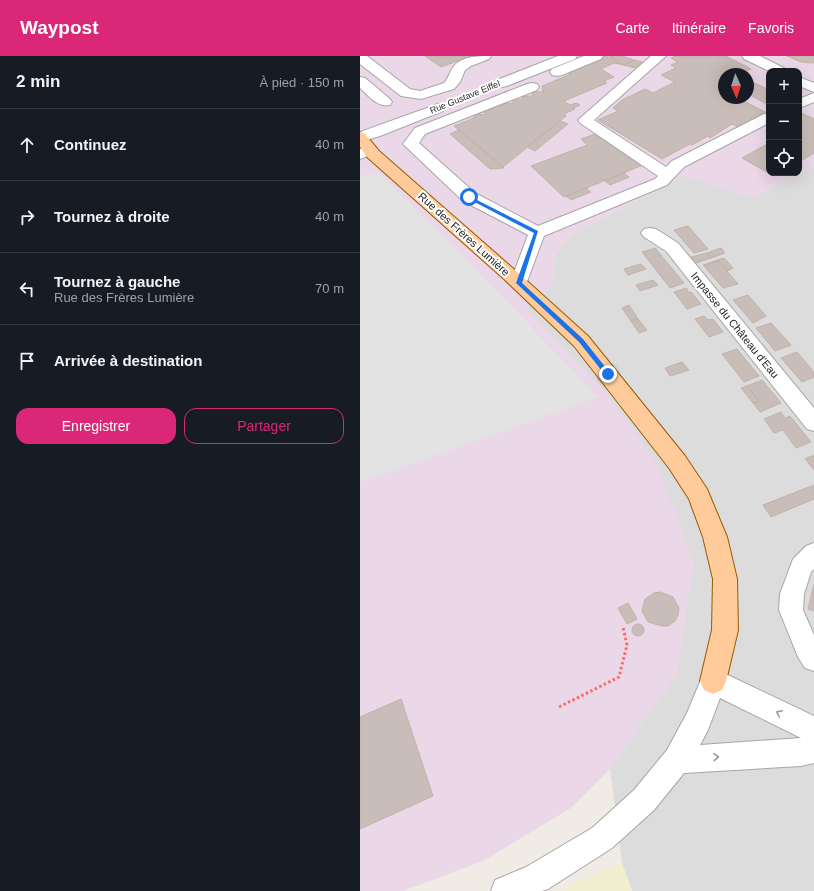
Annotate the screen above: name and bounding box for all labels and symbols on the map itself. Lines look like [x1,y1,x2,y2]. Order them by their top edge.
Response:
north arrow [718,68,754,104]
street label: Rue Gustave Eiffel [428,78,502,116]
route start [460,188,478,206]
street label: Rue des Frères Lumière [416,190,512,278]
street label: Impasse du Château d'Eau [689,270,781,380]
route end [599,365,617,383]
one-way arrow [776,710,783,718]
one-way arrow [713,753,719,762]

